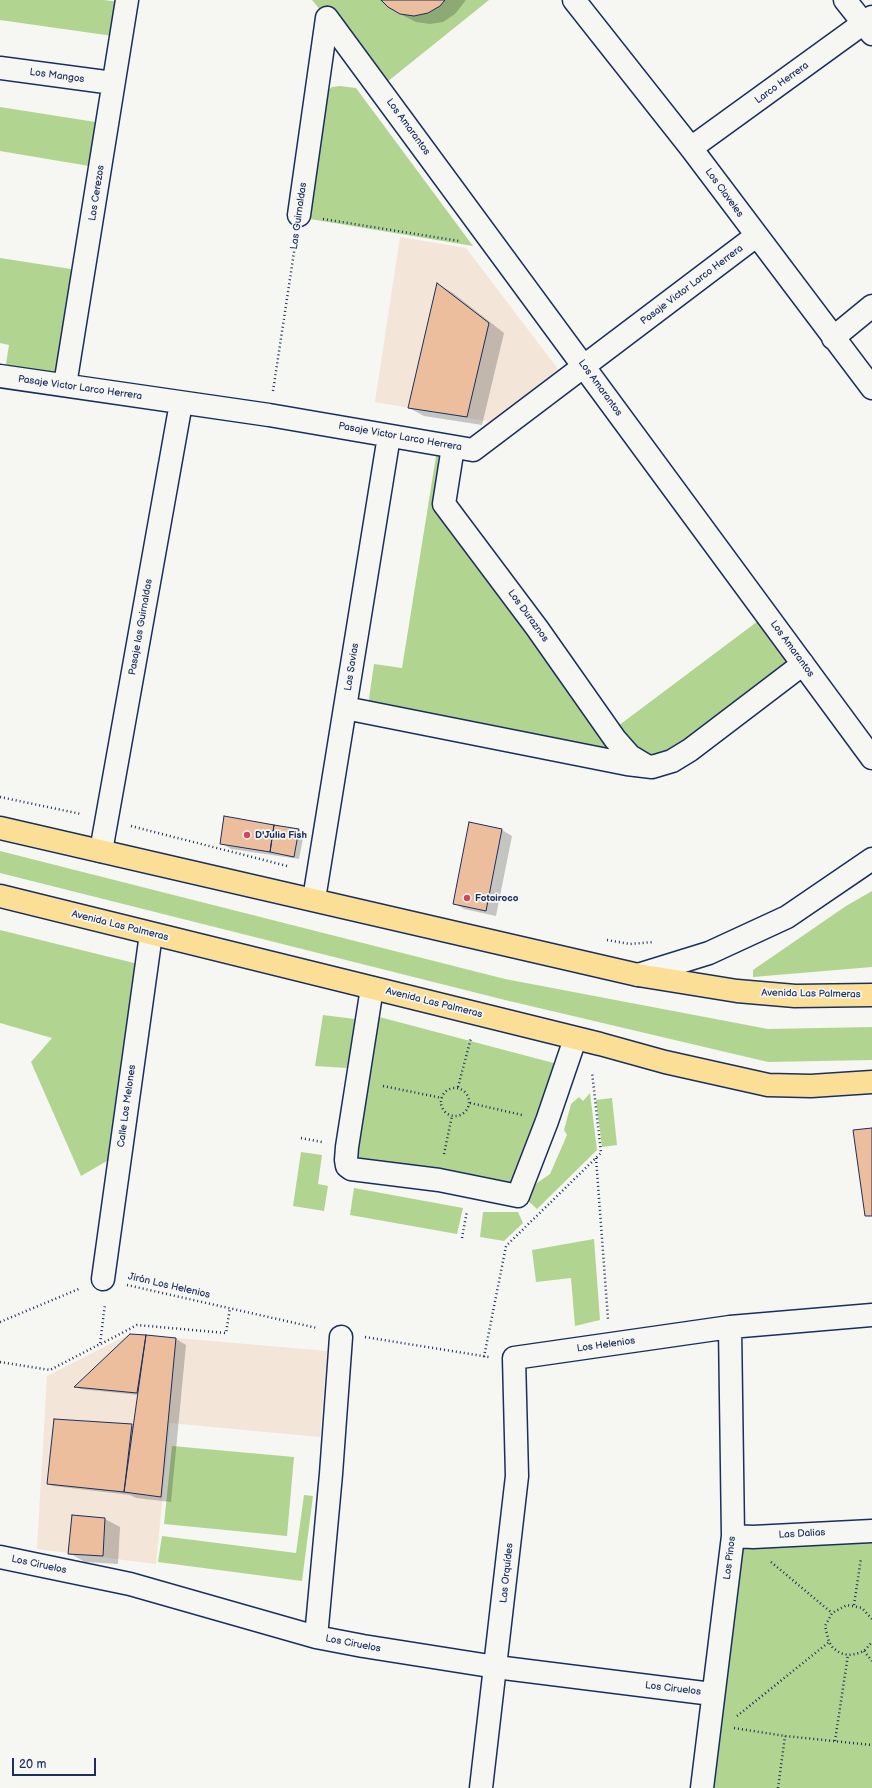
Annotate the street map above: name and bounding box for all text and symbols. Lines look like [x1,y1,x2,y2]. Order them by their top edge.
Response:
street label: Larco Herrera [753,59,811,107]
street label: Los Mangos [29,66,85,86]
street label: Los Amarantos [383,96,433,158]
street label: Los Cerezos [87,164,107,222]
street label: Los Claveles [702,166,746,220]
street label: Las Guirnaldas [288,182,310,250]
street label: Pasaje Victor Larco Herrera [638,243,746,327]
street label: Los Amarantos [575,357,625,419]
street label: Pasaje Victor Larco Herrera [17,373,143,403]
street label: Pasaje Victor Larco Herrera [337,420,463,454]
street label: Pasaje las Guirnaldas [127,578,155,676]
street label: Los Duraznos [505,587,551,645]
street label: Los Amarantos [767,618,817,680]
street label: Las Savias [342,642,362,692]
place label: D'Julia Fish [255,829,307,841]
marker: D'Julia Fish [242,830,252,840]
place label: Fotoiroco [475,892,518,904]
marker: Fotoiroco [462,893,472,903]
street label: Avenida Las Palmeras [70,908,170,944]
street label: Avenida Las Palmeras [384,985,484,1021]
street label: Avenida Las Palmeras [761,987,861,1001]
street label: Calle Los Melones [115,1064,139,1148]
street label: Jirón Los Helenios [127,1271,211,1301]
street label: Los Helenios [576,1335,636,1355]
street label: Las Dalias [778,1527,826,1541]
street label: Los Pinos [721,1536,739,1580]
street label: Las Orquídes [498,1542,516,1604]
street label: Los Ciruelos [10,1553,68,1577]
street label: Los Ciruelos [324,1633,382,1655]
street label: Los Ciruelos [644,1680,702,1698]
scale bar [14,1750,98,1776]
text: 20 m [19,1757,46,1772]

